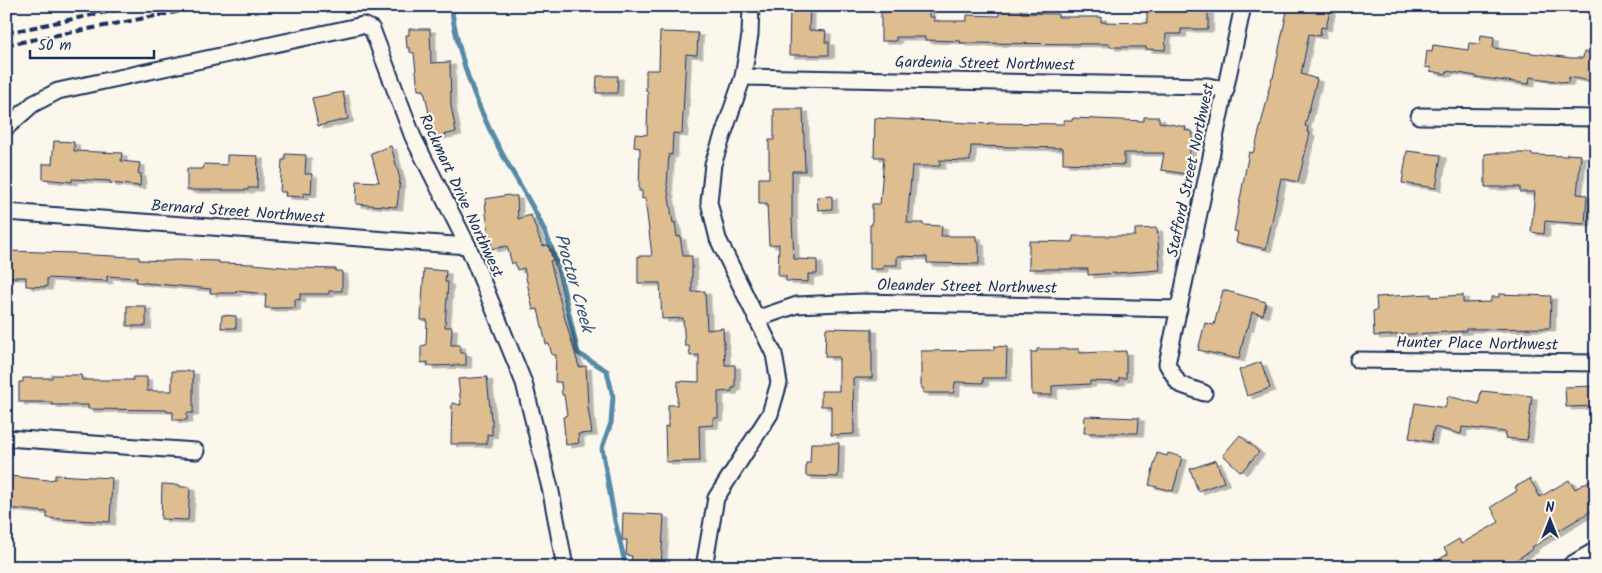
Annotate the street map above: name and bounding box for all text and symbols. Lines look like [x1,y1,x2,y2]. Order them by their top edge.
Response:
scale bar [30,28,154,60]
text: 50 m [38,34,72,58]
street label: Gardenia Street Northwest [895,50,1076,78]
street label: Stafford Street Northwest [1160,80,1222,259]
street label: Rockmart Drive Northwest [412,110,510,283]
street label: Bernard Street Northwest [150,193,327,231]
water label: Proctor Creek [545,230,602,338]
street label: Oleander Street Northwest [877,273,1058,301]
street label: Hunter Place Northwest [1396,330,1559,358]
north arrow [1524,496,1574,546]
text: N [1546,497,1555,519]

